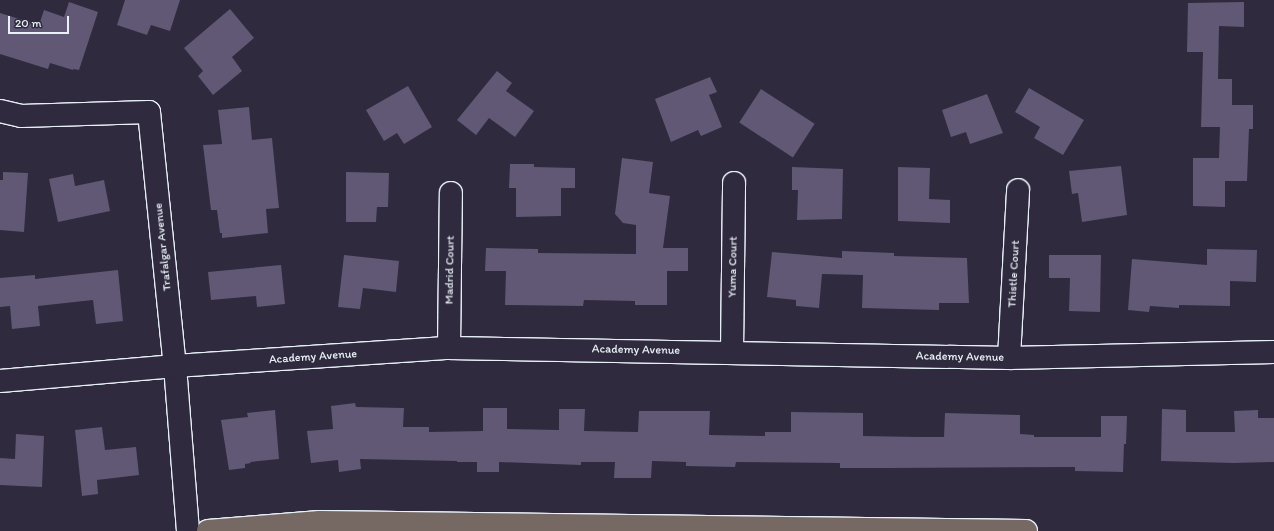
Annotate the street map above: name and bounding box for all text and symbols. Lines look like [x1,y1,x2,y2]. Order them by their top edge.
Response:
scale bar [10,8,71,34]
text: 20 m [15,16,42,30]
street label: Trafalgar Avenue [151,203,175,291]
street label: Madrid Court [442,235,458,305]
street label: Yuma Court [725,236,741,298]
street label: Thistle Court [1005,240,1023,308]
street label: Academy Avenue [592,342,680,358]
street label: Academy Avenue [269,347,357,367]
street label: Academy Avenue [916,349,1004,365]

